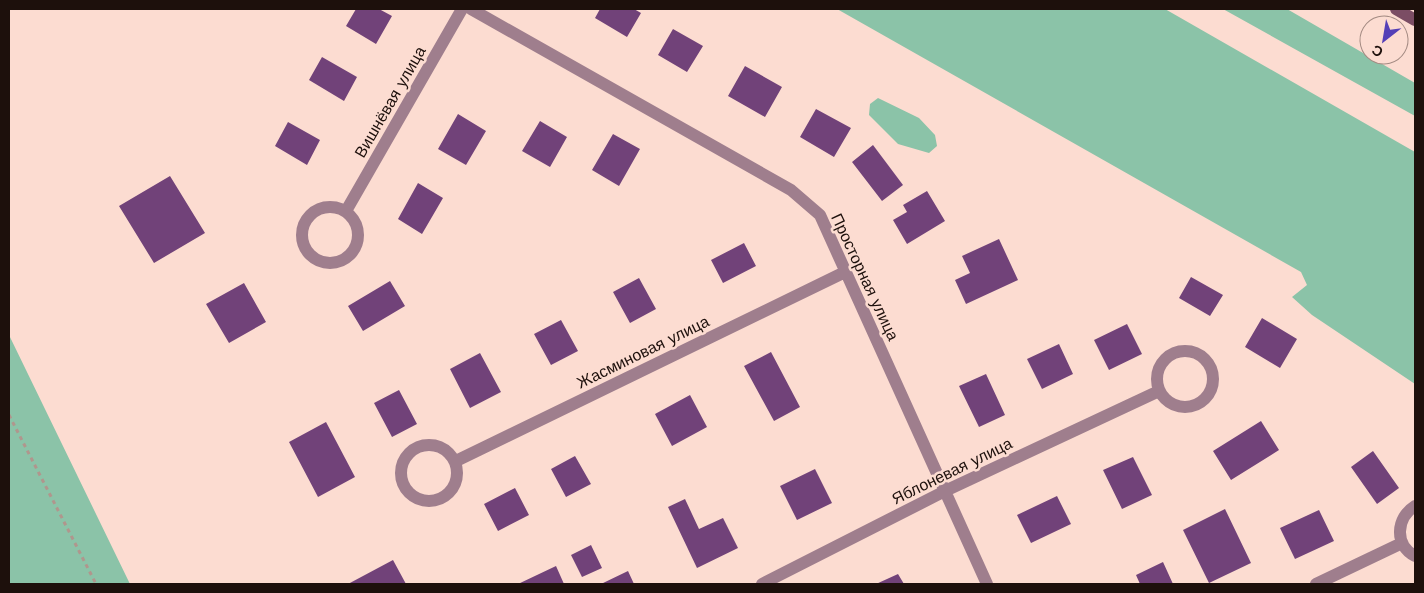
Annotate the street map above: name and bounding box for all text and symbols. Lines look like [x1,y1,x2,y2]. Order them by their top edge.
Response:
north arrow [1359,15,1409,65]
text: С [1369,42,1386,61]
street label: Вишнёвая улица [350,43,430,161]
street label: Просторная улица [827,210,903,344]
street label: Жасминовая улица [574,312,712,392]
street label: Яблоневая улица [889,434,1015,508]

